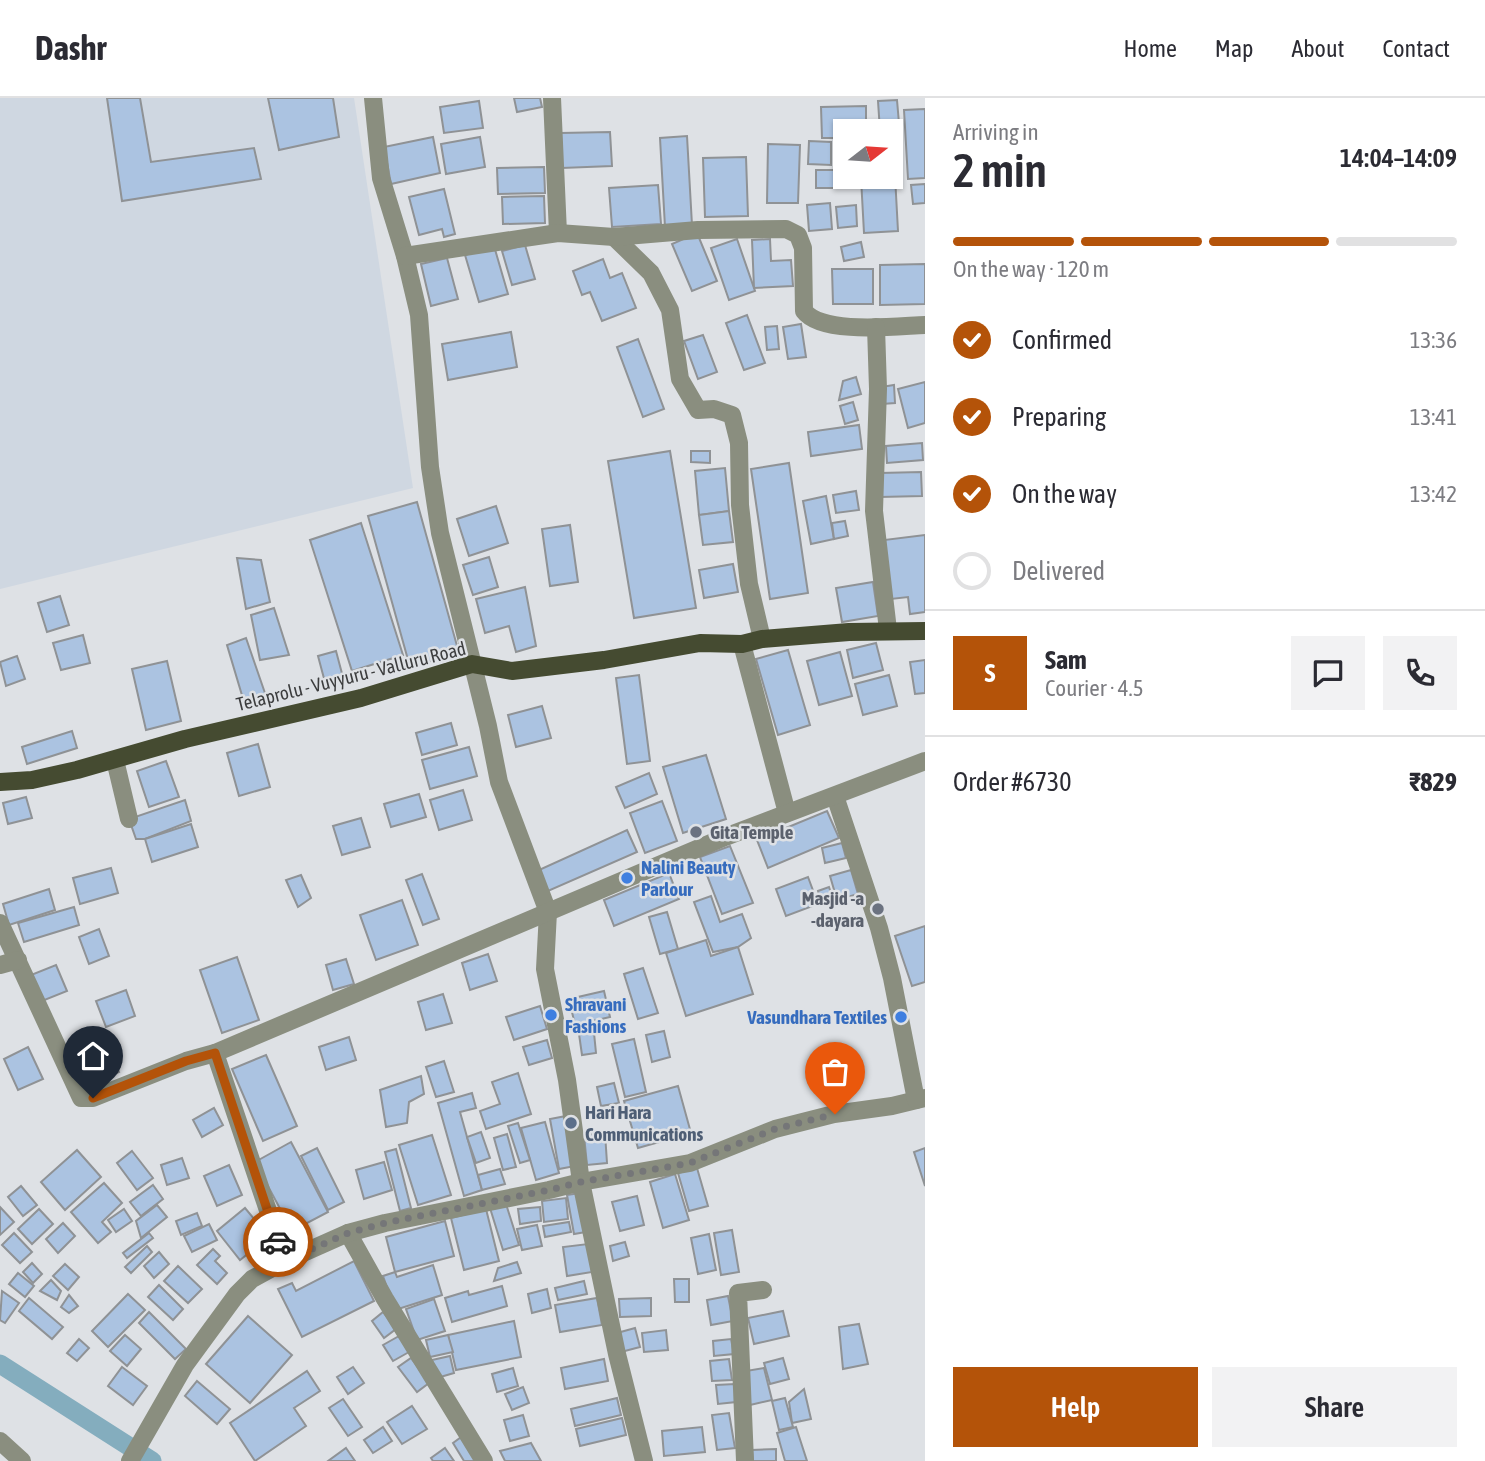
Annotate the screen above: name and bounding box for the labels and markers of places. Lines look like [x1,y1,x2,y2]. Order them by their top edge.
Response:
place label: Gita Temple [710,821,794,843]
marker: Gita Temple [688,824,704,840]
place label: Nalini Beauty Parlour [641,856,736,900]
marker: Nalini Beauty Parlour [619,870,635,886]
place label: Masjid -a -dayara [802,887,864,931]
marker: Masjid -a -dayara [870,901,886,917]
place label: Shravani Fashions [565,993,627,1037]
place label: Vasundhara Textiles [746,1006,887,1028]
marker: Shravani Fashions [543,1007,559,1023]
marker: Vasundhara Textiles [893,1009,909,1025]
pin [63,1026,123,1098]
pin [805,1042,865,1114]
place label: Hari Hara Communications [585,1101,703,1145]
marker: Hari Hara Communications [563,1115,579,1131]

